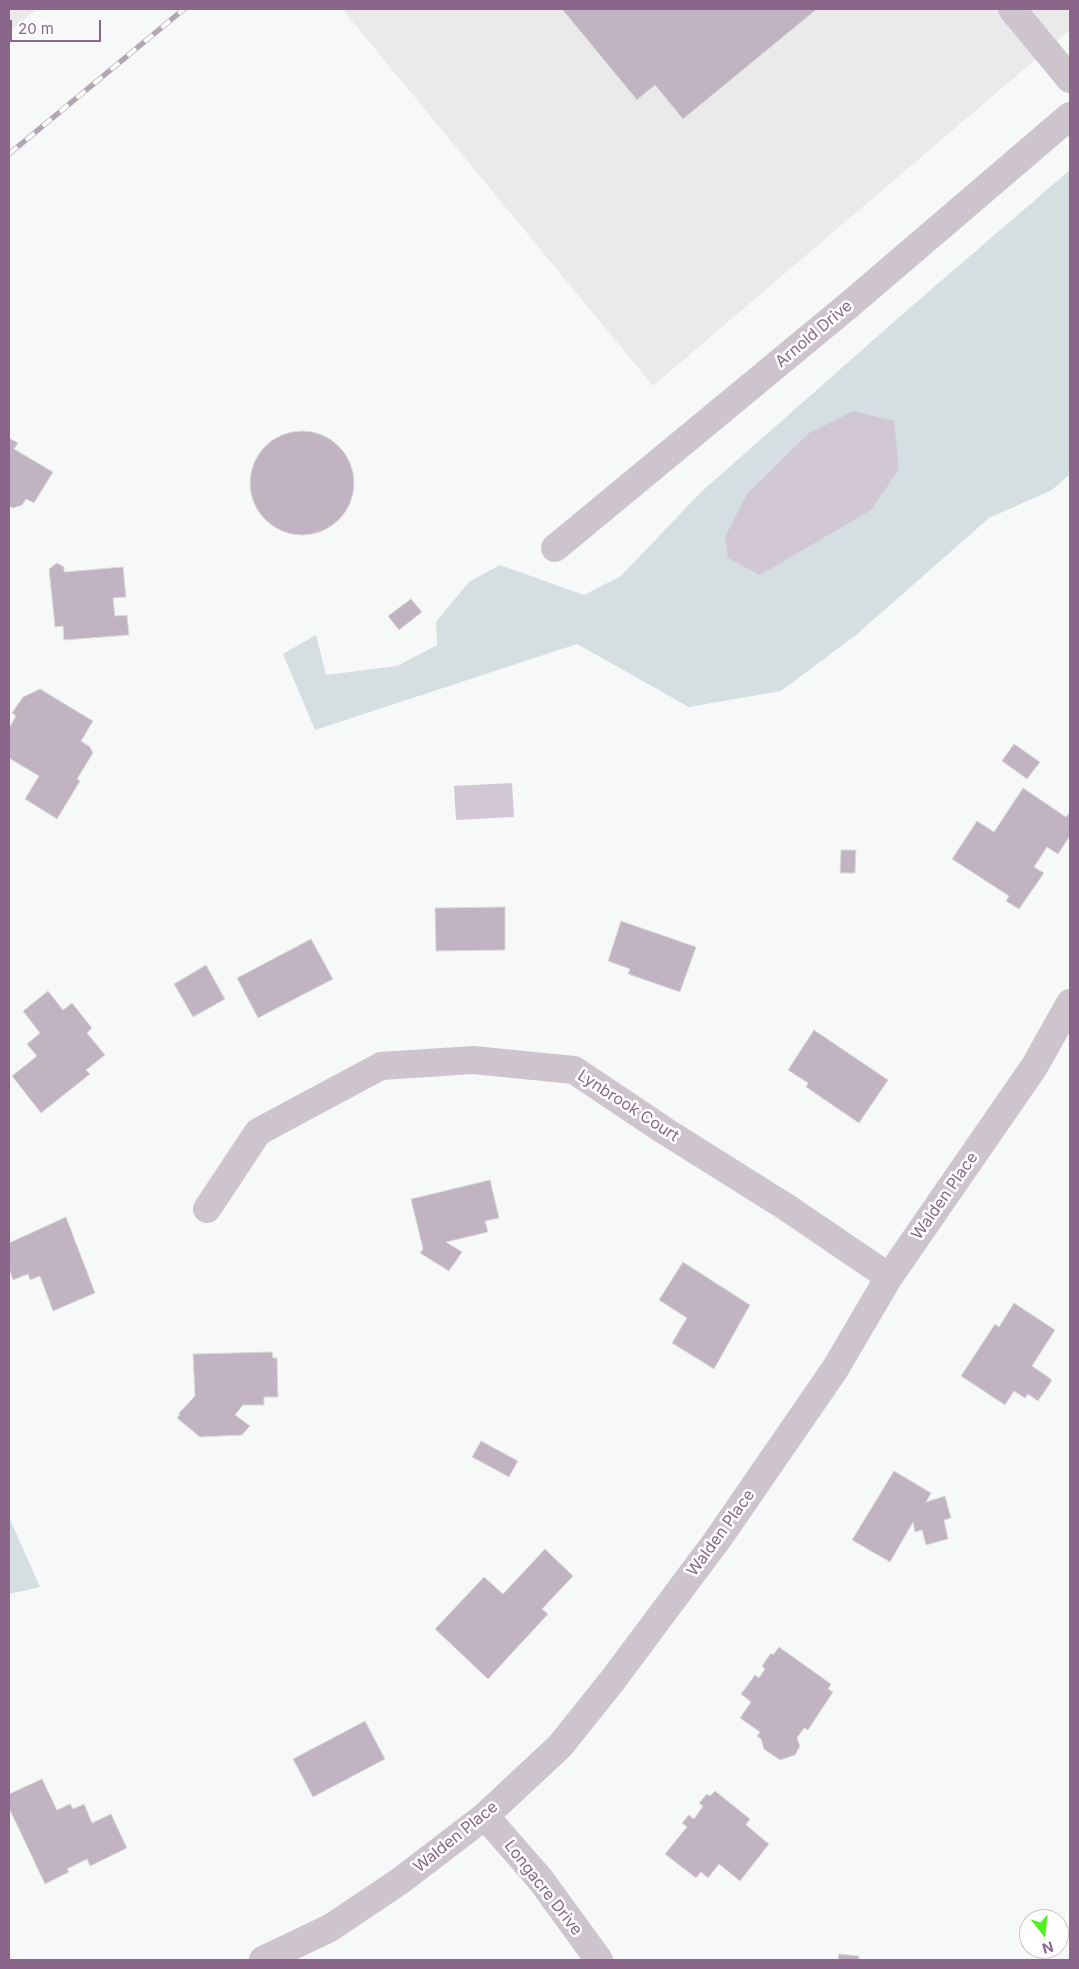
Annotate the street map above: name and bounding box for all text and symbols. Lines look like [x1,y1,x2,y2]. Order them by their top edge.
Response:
scale bar [12,10,104,42]
text: 20 m [18,19,54,38]
street label: Arnold Drive [772,296,856,372]
street label: Lynbrook Court [574,1066,682,1146]
street label: Walden Place [908,1149,982,1243]
street label: Walden Place [683,1486,759,1580]
street label: Walden Place [410,1797,502,1877]
street label: Longacre Drive [500,1837,586,1939]
north arrow [1019,1909,1069,1959]
text: N [1041,1938,1055,1958]

